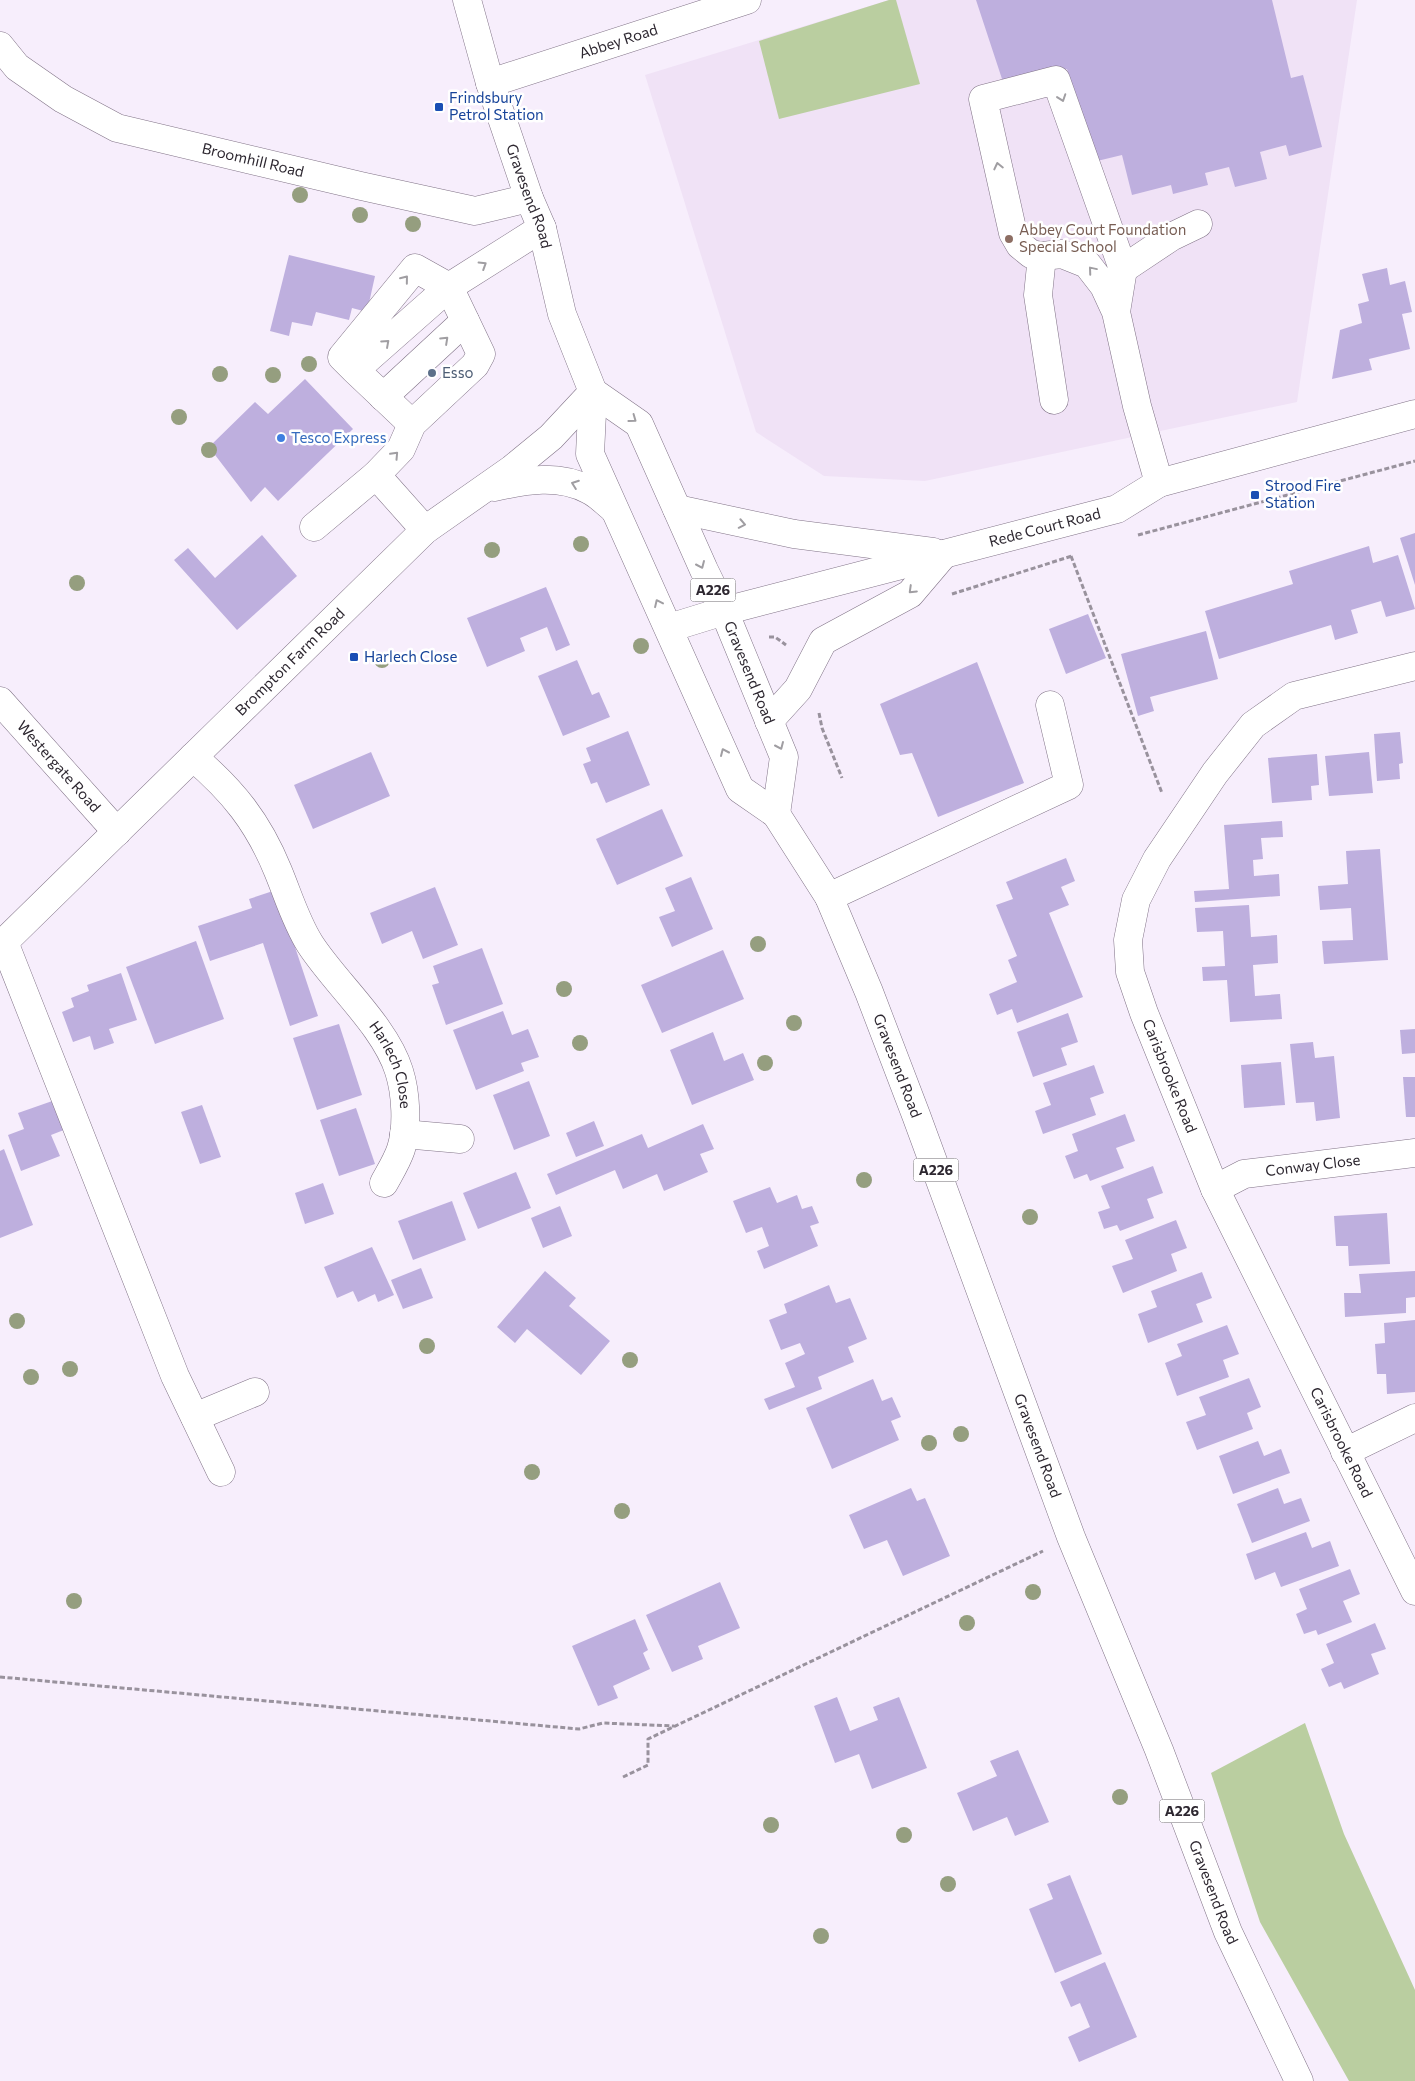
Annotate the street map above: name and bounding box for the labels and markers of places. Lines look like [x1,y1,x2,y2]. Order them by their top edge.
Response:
place label: Frindsbury Petrol Station [449,88,544,123]
marker: Frindsbury Petrol Station [433,101,445,113]
place label: Abbey Court Foundation Special School [1019,220,1186,255]
marker: Abbey Court Foundation Special School [1003,233,1015,245]
place label: Esso [442,363,473,381]
marker: Esso [426,367,438,379]
place label: Tesco Express [291,428,387,446]
marker: Tesco Express [275,432,287,444]
place label: Strood Fire Station [1265,476,1341,511]
marker: Strood Fire Station [1249,489,1261,501]
place label: Harlech Close [364,647,457,665]
marker: Harlech Close [348,651,360,663]

